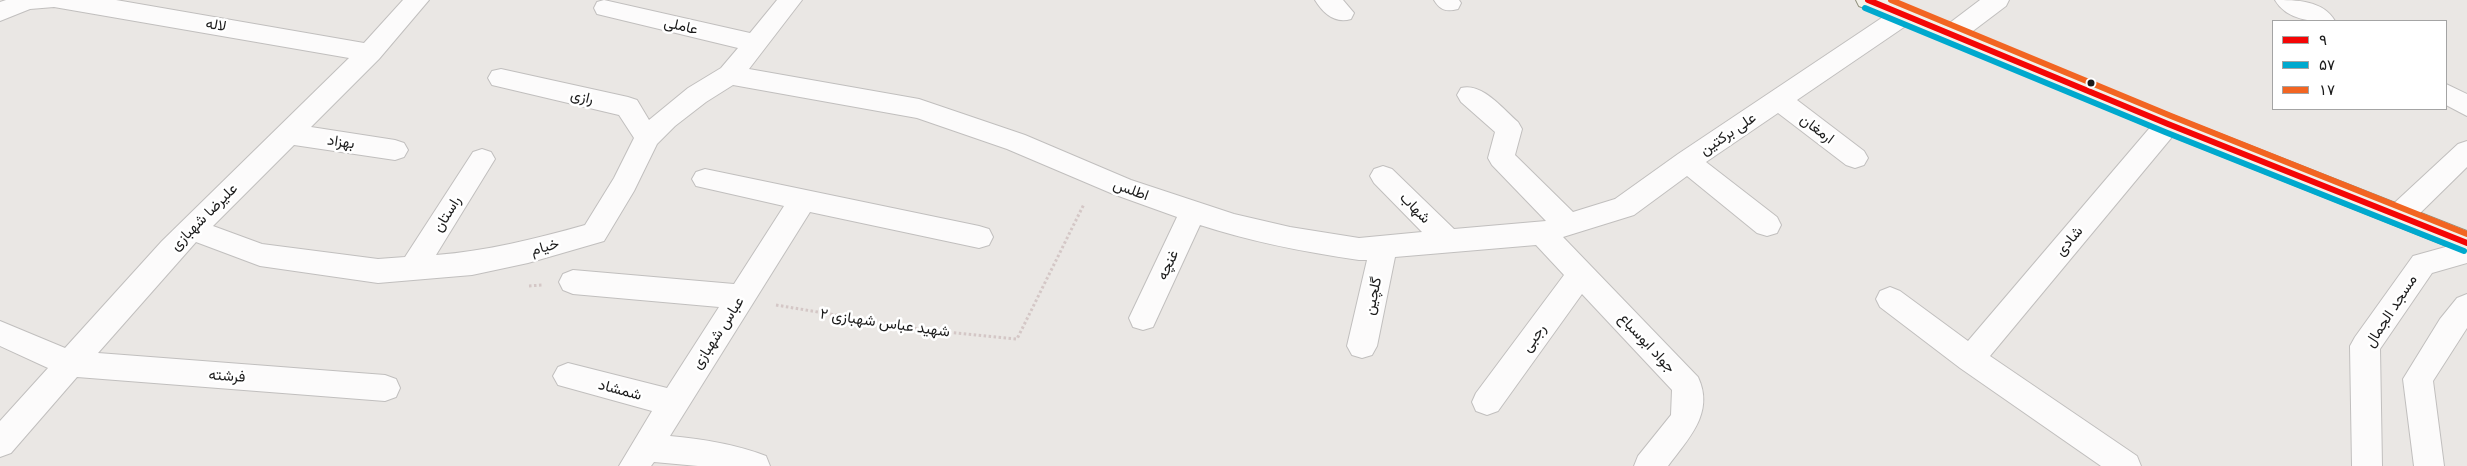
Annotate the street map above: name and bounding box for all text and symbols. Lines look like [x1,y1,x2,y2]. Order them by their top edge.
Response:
street label: عاملی [662,13,700,39]
street label: لاله [204,14,228,36]
legend [2272,20,2447,110]
text: ۹ [2319,31,2327,49]
text: ۵۷ [2319,56,2335,74]
unlabelled marker [2086,78,2096,88]
text: ۱۷ [2319,81,2335,99]
street label: رازی [569,86,595,108]
street label: علی برکتین [1697,109,1759,159]
street label: ارمغان [1796,110,1838,148]
street label: بهزاد [326,131,356,153]
street label: اطلس [1111,175,1151,205]
street label: علیرضا شهبازی [167,180,241,254]
street label: شهاب [1396,189,1434,227]
street label: راستان [429,193,465,235]
street label: شادی [2051,222,2087,260]
street label: خیام [529,234,561,260]
street label: غنچه [1153,247,1183,283]
street label: مسجد الجمال [2361,271,2421,351]
street label: گلچین [1360,275,1386,317]
street label: عباس شهبازی [688,293,748,373]
street label: شهید عباس شهبازی ۲ [819,305,951,341]
street label: جواد ابوسباع [1615,309,1679,377]
street label: رجبی [1518,320,1550,356]
street label: فرشته [208,366,246,386]
street label: شمشاد [596,376,644,404]

